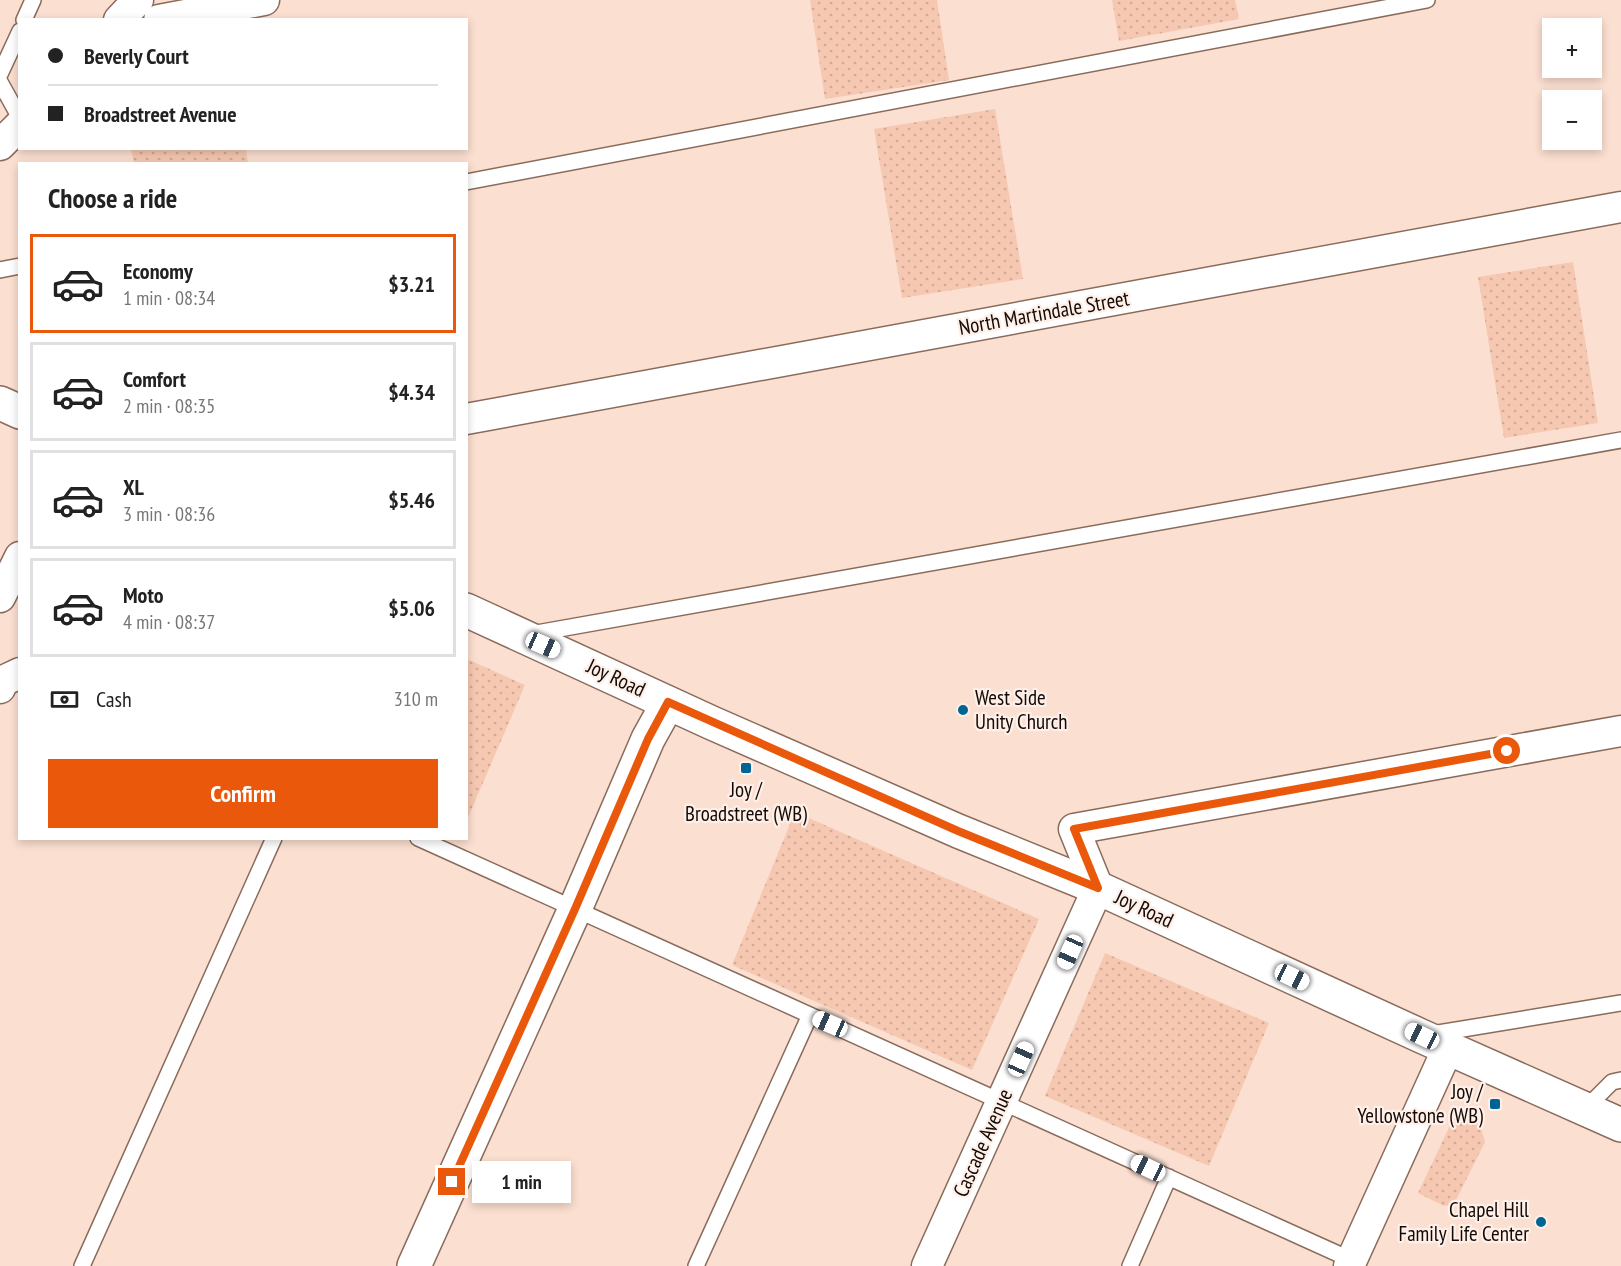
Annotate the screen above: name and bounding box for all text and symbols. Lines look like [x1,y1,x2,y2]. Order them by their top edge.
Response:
map controls [1542,18,1602,150]
button: + [1542,18,1602,78]
text: Beverly Court [84,42,189,70]
button: − [1542,90,1602,150]
text: Broadstreet Avenue [84,100,237,128]
text: Choose a ride [48,181,177,215]
icon: car [51,257,105,311]
text: Economy [123,257,193,285]
text: $3.21 [388,270,435,298]
street label: North Martindale Street [957,284,1131,341]
text: 1 min · 08:34 [123,285,215,311]
icon: car [51,365,105,419]
text: Comfort [123,365,186,393]
text: $4.34 [388,378,435,406]
text: 2 min · 08:35 [123,393,215,419]
icon: car [51,473,105,527]
text: XL [123,473,144,501]
text: $5.46 [388,486,435,514]
text: 3 min · 08:36 [123,501,215,527]
icon: car [51,581,105,635]
text: Moto [123,581,164,609]
text: $5.06 [388,594,435,622]
text: 4 min · 08:37 [123,609,215,635]
car [523,629,563,661]
street label: Joy Road [582,652,650,703]
icon: cash [48,683,81,716]
place label: West Side Unity Church [975,684,1068,735]
text: Cash [96,685,132,713]
text: 310 m [394,686,438,712]
marker: West Side Unity Church [956,703,970,717]
route start [1493,737,1520,764]
button: Confirm [48,759,438,828]
marker: Joy / Broadstreet (WB) [739,761,753,775]
place label: Joy / Broadstreet (WB) [685,776,807,827]
street label: Joy Road [1110,883,1178,934]
car [1054,932,1086,972]
car [1272,961,1312,993]
car [810,1008,850,1040]
car [1402,1020,1442,1052]
car [1005,1039,1037,1079]
place label: Joy / Yellowstone (WB) [1357,1078,1484,1129]
street label: Cascade Avenue [947,1085,1018,1201]
marker: Joy / Yellowstone (WB) [1488,1097,1502,1111]
car [1128,1152,1168,1184]
callout: 1 min [473,1161,572,1203]
route end [438,1168,465,1195]
text: 1 min [501,1169,542,1195]
place label: Chapel Hill Family Life Center [1398,1196,1529,1247]
marker: Chapel Hill Family Life Center [1534,1215,1548,1229]

